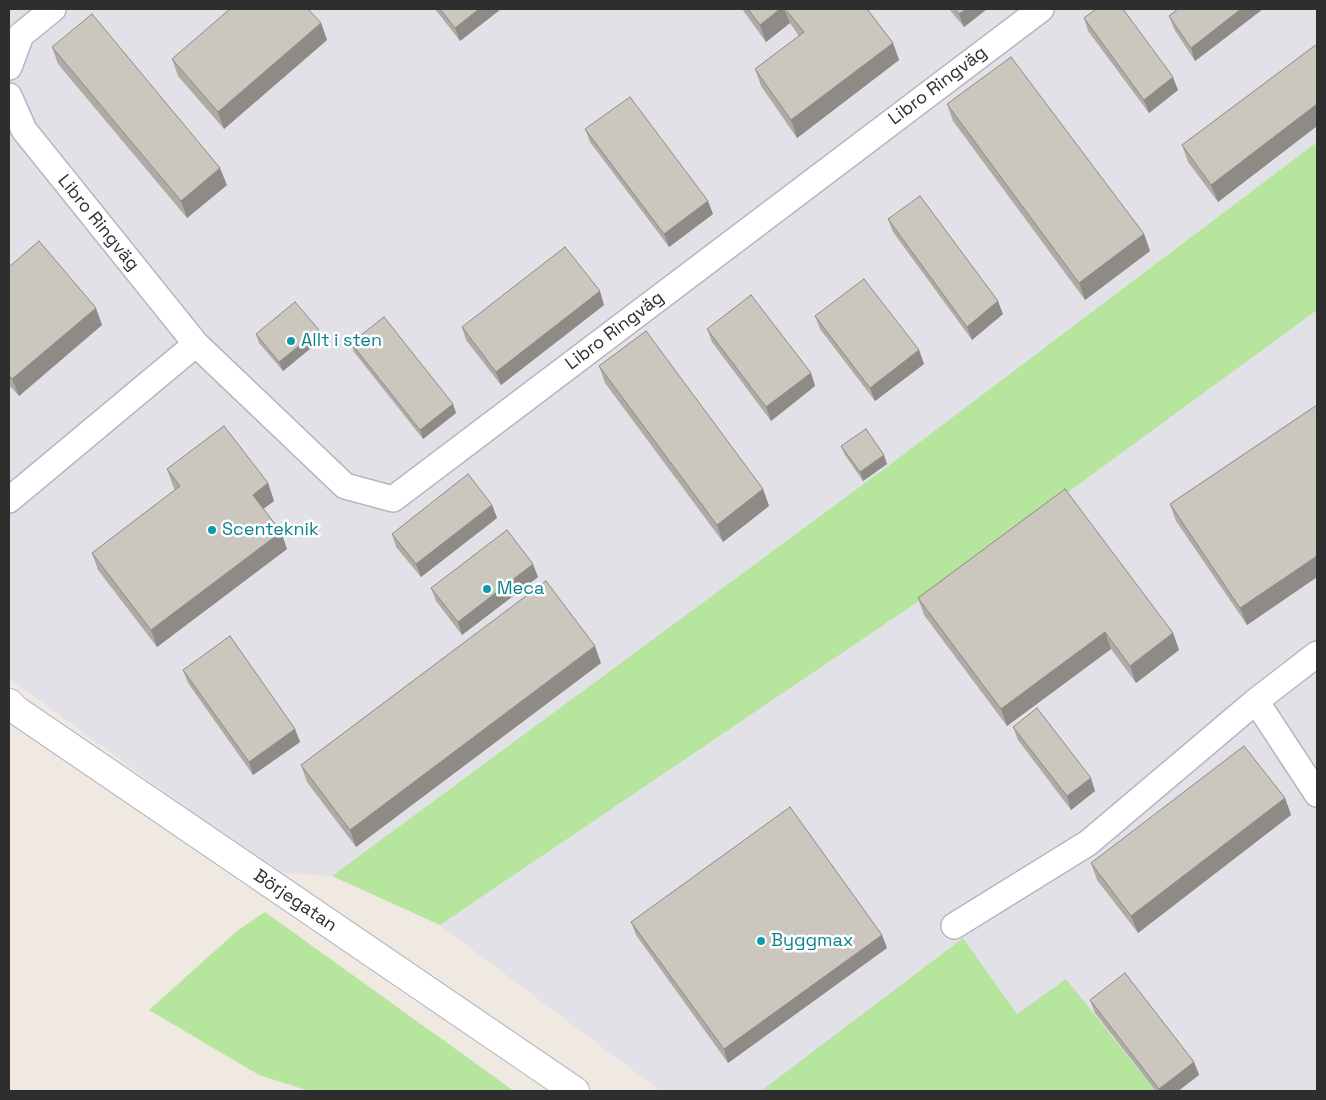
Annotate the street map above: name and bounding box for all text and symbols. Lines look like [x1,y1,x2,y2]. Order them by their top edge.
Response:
street label: Libro Ringväg [885,42,991,130]
street label: Libro Ringväg [53,171,143,275]
street label: Libro Ringväg [562,287,668,375]
place label: Allt i sten [301,330,382,352]
marker: Allt i sten [285,335,297,347]
place label: Scenteknik [222,519,319,541]
marker: Scenteknik [206,524,218,536]
place label: Meca [497,578,544,600]
marker: Meca [481,583,493,595]
street label: Börjegatan [249,865,341,937]
place label: Byggmax [771,930,854,952]
marker: Byggmax [755,935,767,947]

